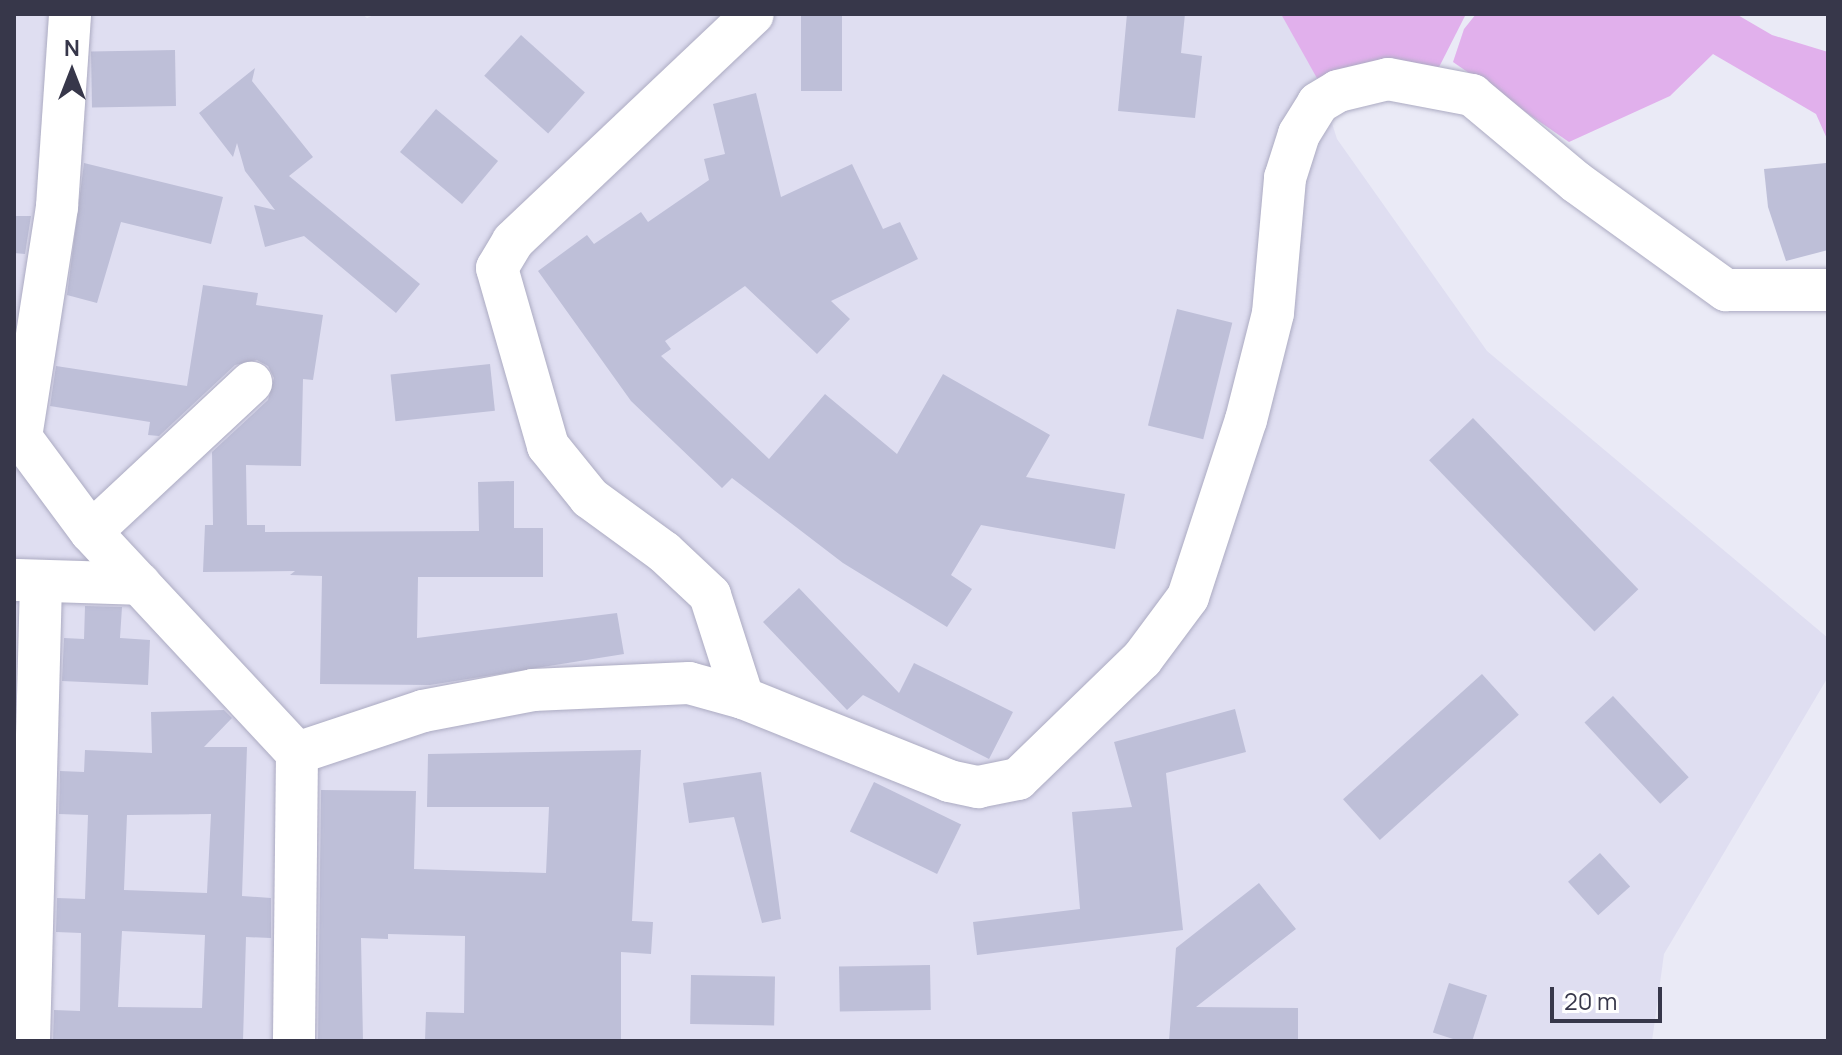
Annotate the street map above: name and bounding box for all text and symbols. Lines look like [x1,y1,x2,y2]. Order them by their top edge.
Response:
north arrow [32,32,112,112]
text: N [64,33,80,63]
scale bar [1554,971,1666,1021]
text: 20 m [1564,984,1617,1017]

